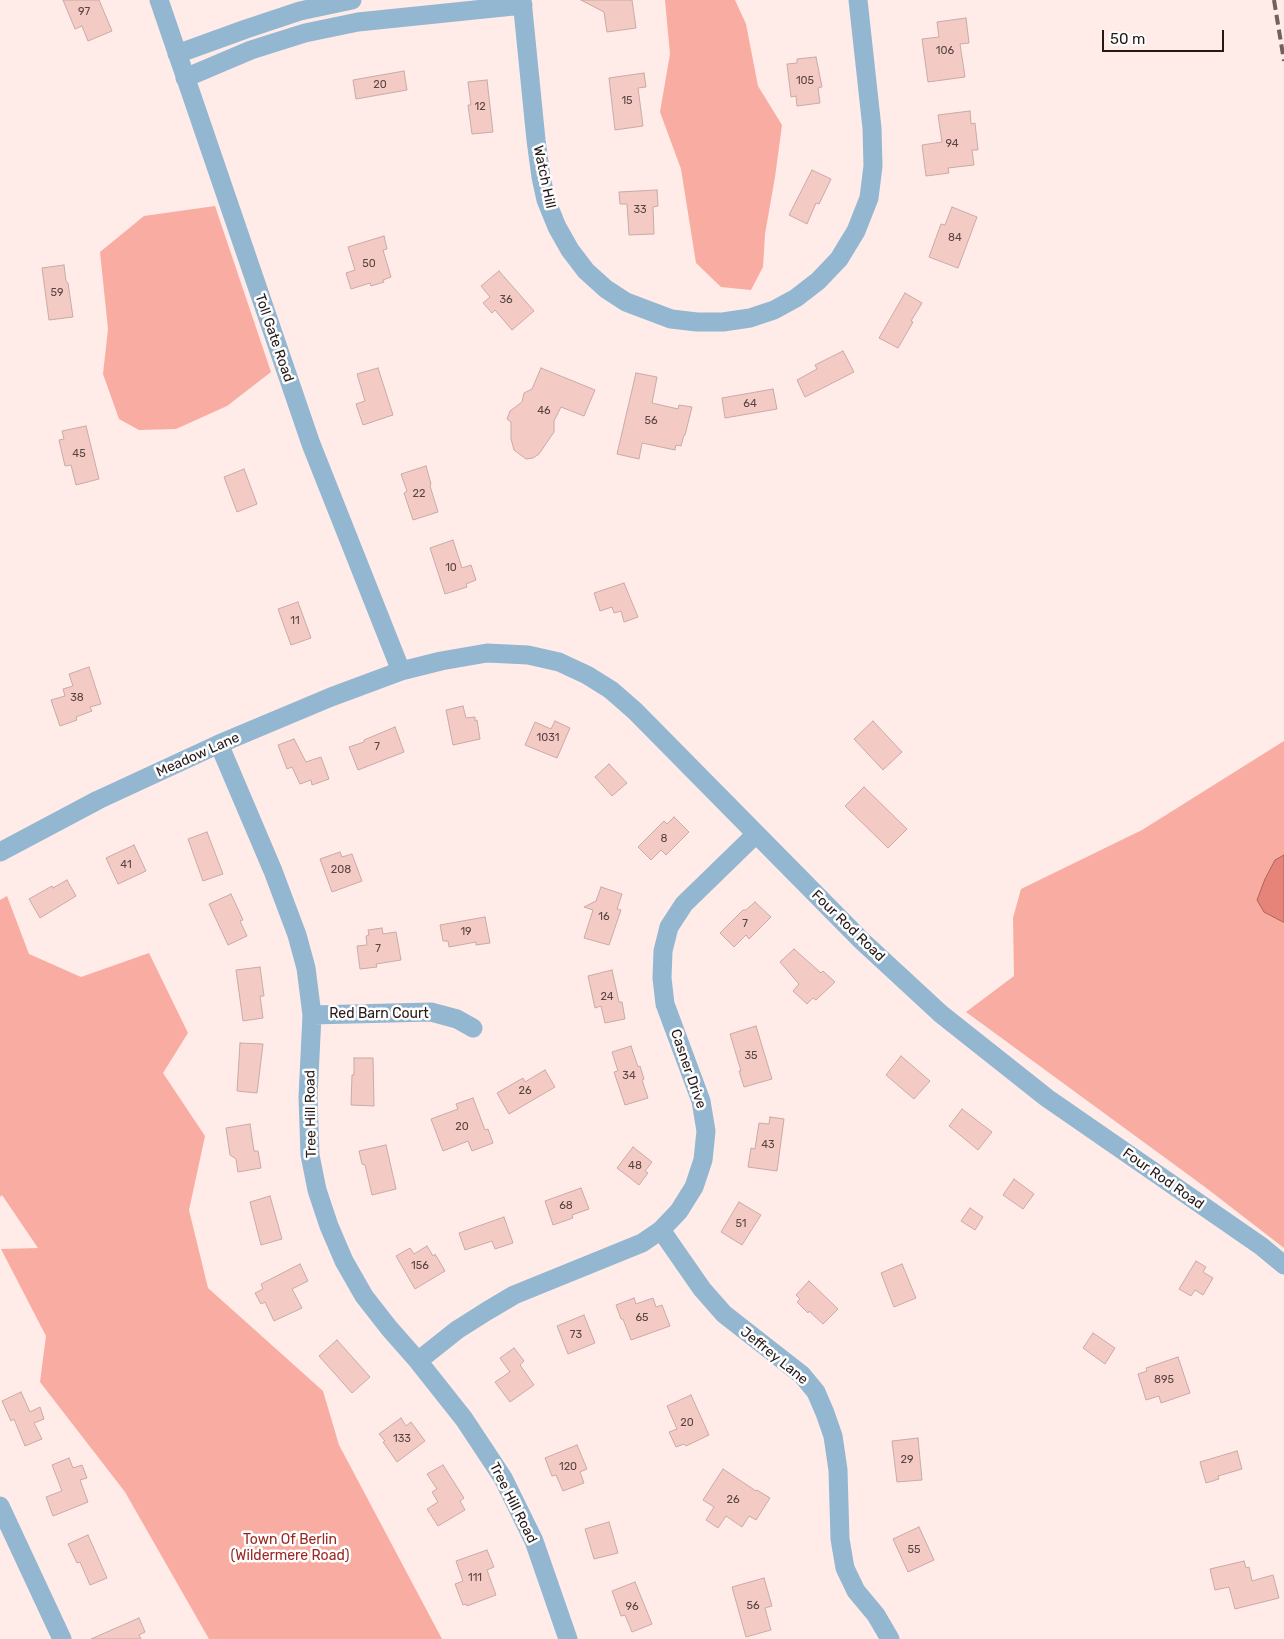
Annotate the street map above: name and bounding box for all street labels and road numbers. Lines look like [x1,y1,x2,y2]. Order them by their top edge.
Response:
street label: Watch Hill [529,144,559,210]
street label: Toll Gate Road [251,292,297,384]
street label: Meadow Lane [154,729,242,781]
street label: Four Rod Road [808,887,888,965]
street label: Red Barn Court [329,1006,429,1022]
street label: Casner Drive [667,1027,709,1111]
street label: Tree Hill Road [302,1070,320,1158]
street label: Four Rod Road [1119,1145,1207,1213]
street label: Jeffrey Lane [737,1324,811,1388]
street label: Tree Hill Road [486,1460,540,1546]

